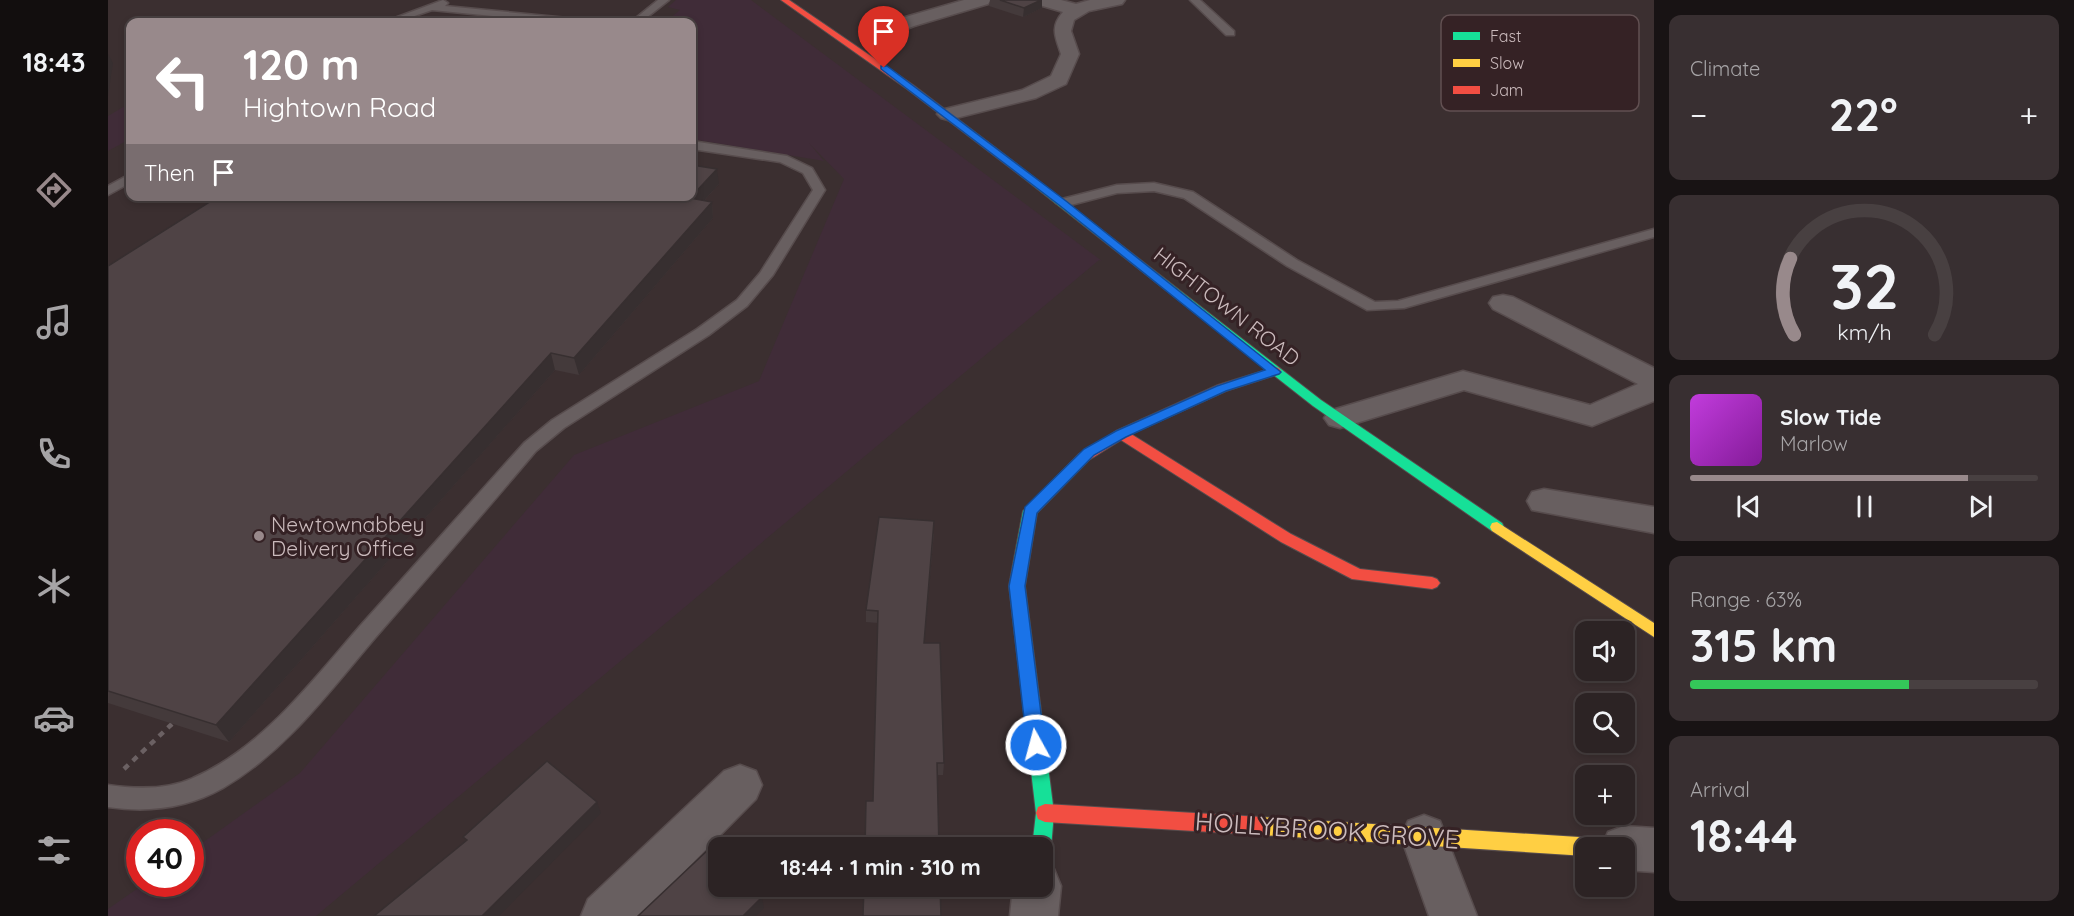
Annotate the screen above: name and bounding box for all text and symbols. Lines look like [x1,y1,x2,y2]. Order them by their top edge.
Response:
pin [858,6,909,68]
icon: arrive [867,15,900,48]
legend [1441,15,1639,111]
text: Fast [1490,26,1521,46]
text: 120 m [243,38,360,91]
icon: left [144,42,222,120]
text: 18:43 [22,45,86,79]
text: Slow [1490,53,1524,73]
text: Climate [1690,56,1760,81]
text: Jam [1490,80,1523,100]
text: 22° [1829,86,1898,142]
text: Hightown Road [243,90,436,124]
text: − [1690,94,1707,135]
text: + [2019,94,2038,135]
icon: arrive [207,156,240,189]
text: Then [144,159,195,187]
icon: directions [33,169,75,211]
street label: HIGHTOWN ROAD [1149,241,1305,371]
text: 32 [1829,247,1899,325]
icon: music [33,301,75,343]
text: km/h [1837,319,1891,345]
text: Slow Tide [1780,403,1881,431]
text: Marlow [1780,431,1848,456]
icon: phone [33,433,75,475]
icon: previous [1732,490,1765,523]
icon: pause [1848,490,1881,523]
icon: next [1964,490,1997,523]
place label: Newtownabbey Delivery Office [271,511,425,561]
marker: Newtownabbey Delivery Office [252,529,266,543]
icon: climate [33,565,75,607]
text: Range · 63% [1690,587,1802,612]
text: 315 km [1690,617,1837,673]
map controls [1575,621,1635,897]
button: sound [1575,621,1635,681]
button: search [1575,693,1635,753]
icon: car [33,697,75,739]
position arrow [1004,713,1068,777]
button: + [1575,765,1635,825]
text: Arrival [1690,777,1750,802]
street label: HOLLYBROOK GROVE [1194,804,1460,856]
text: 18:44 [1690,807,1797,863]
speed limit sign: 40 [126,819,204,897]
icon: filters [33,829,75,871]
button: − [1575,837,1635,897]
text: 18:44 · 1 min · 310 m [780,853,981,881]

